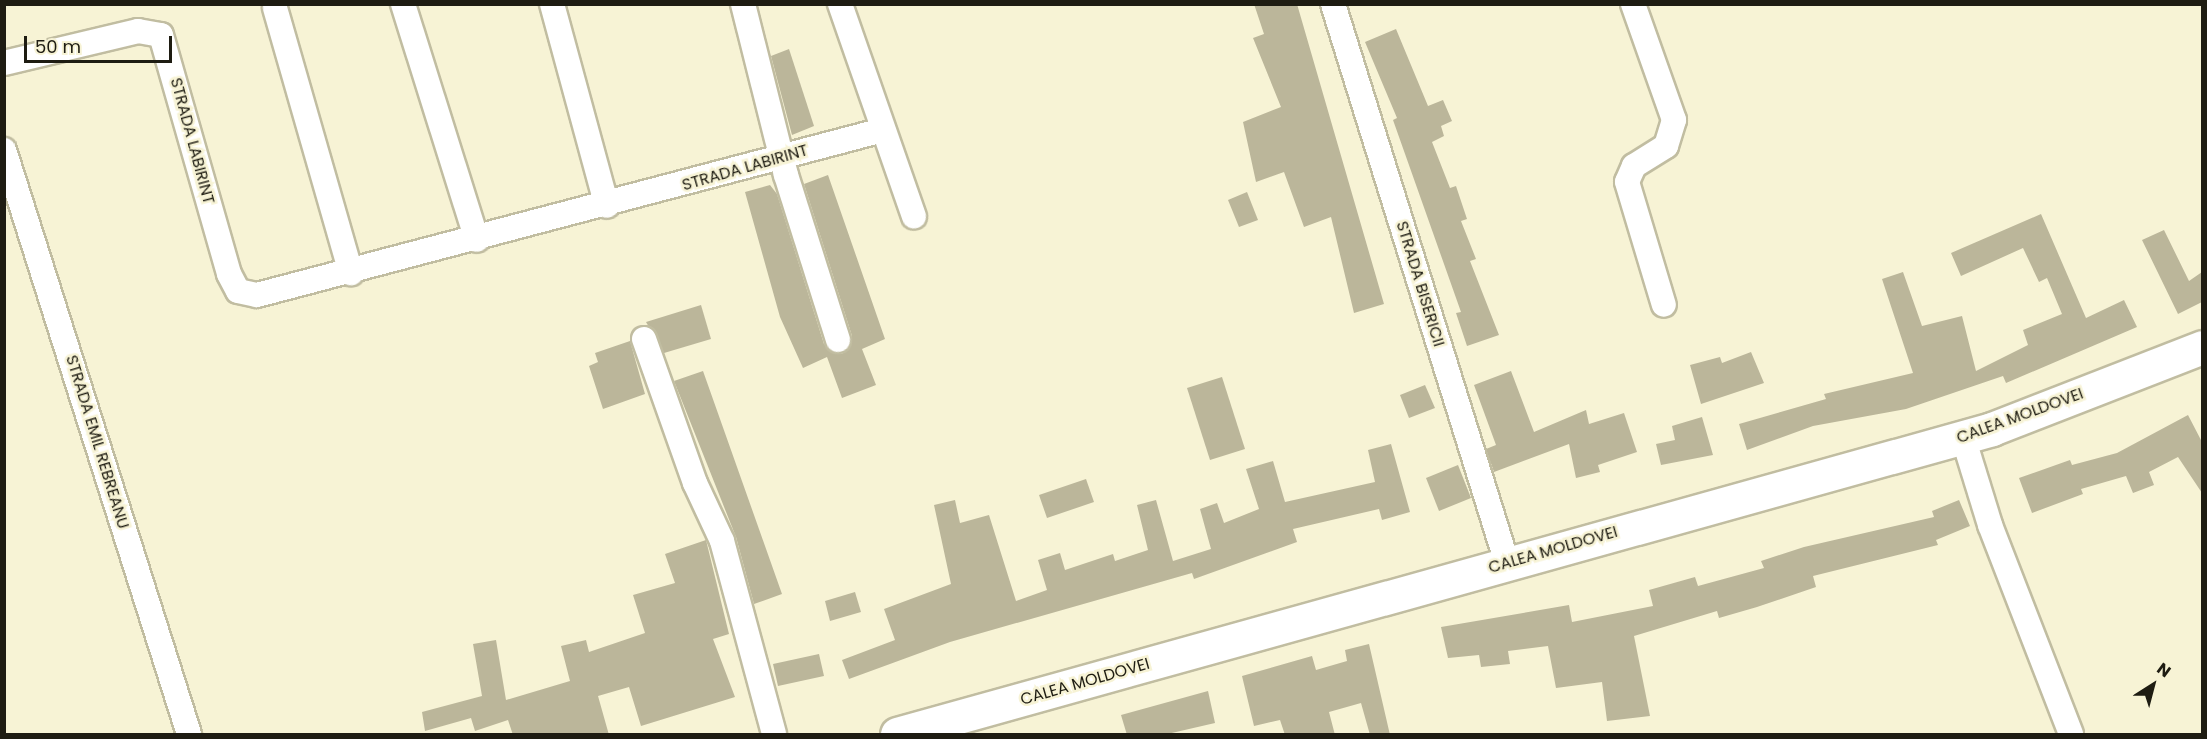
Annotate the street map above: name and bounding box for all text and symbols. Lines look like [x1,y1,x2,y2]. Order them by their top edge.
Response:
scale bar [27,24,176,62]
text: 50 m [35,34,81,59]
street label: STRADA LABIRINT [166,76,218,206]
street label: STRADA LABIRINT [680,141,810,195]
street label: STRADA BISERICII [1392,219,1448,349]
street label: STRADA EMIL REBREANU [61,353,133,531]
street label: CALEA MOLDOVEI [1954,384,2086,448]
street label: CALEA MOLDOVEI [1486,522,1620,578]
street label: CALEA MOLDOVEI [1018,654,1152,710]
north arrow [2123,655,2183,715]
text: N [2152,657,2176,683]

